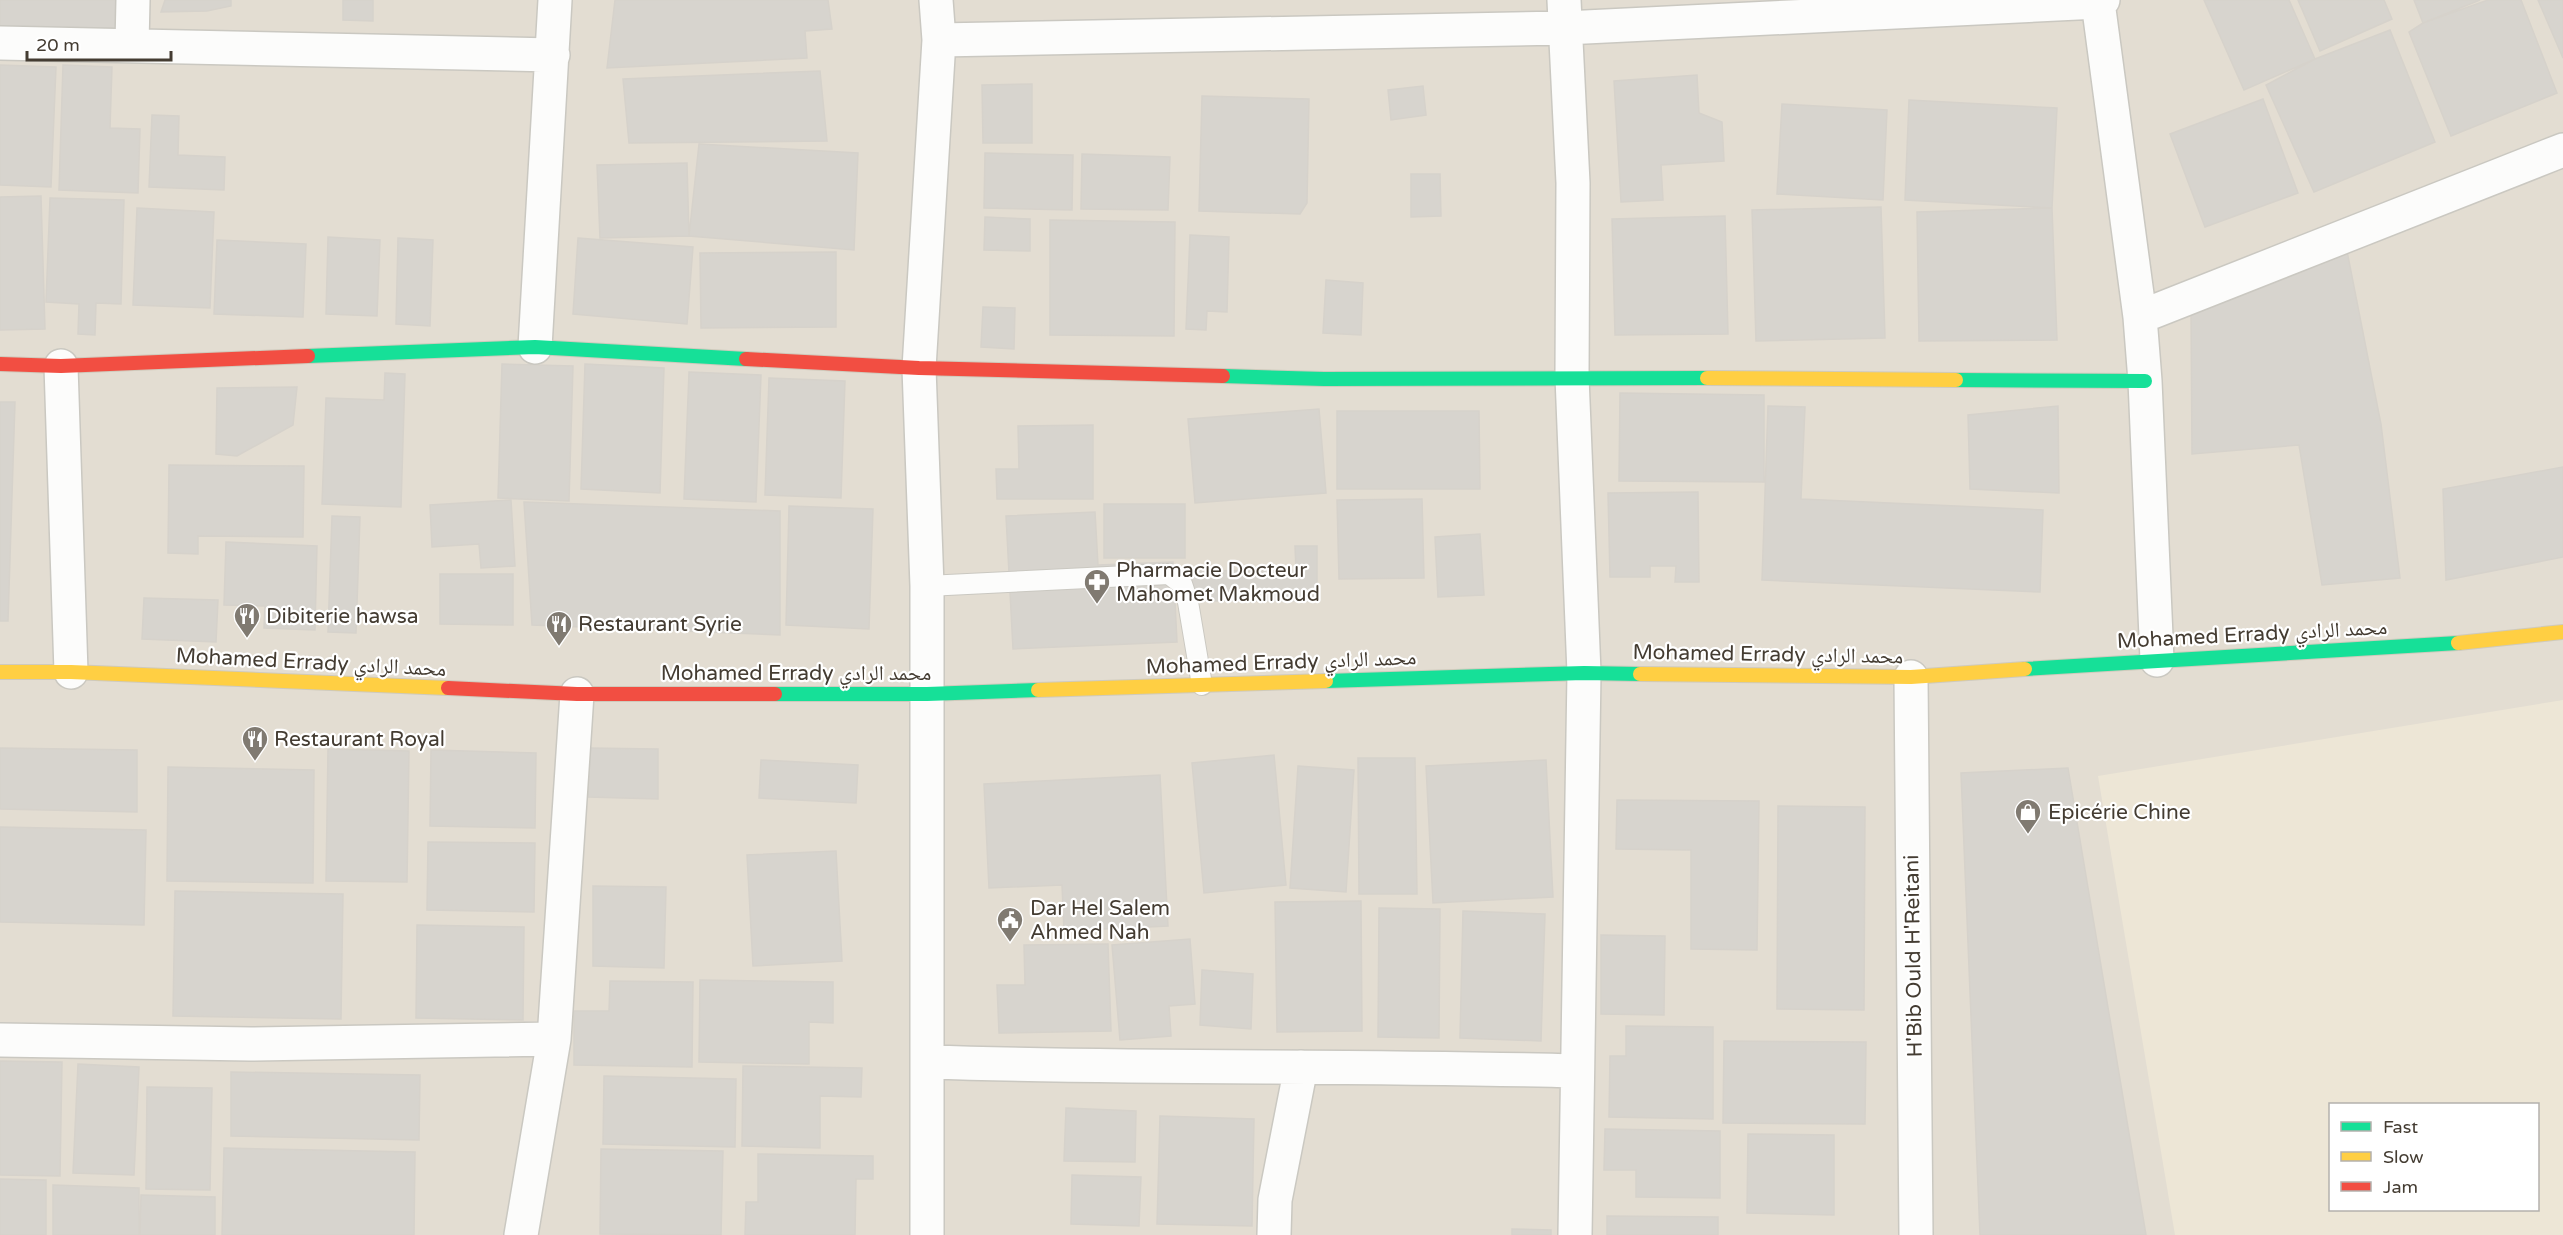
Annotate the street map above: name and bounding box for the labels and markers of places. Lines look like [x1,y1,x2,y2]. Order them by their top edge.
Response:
place label: Pharmacie Docteur Mahomet Makmoud [1116,558,1320,607]
pharmacy icon: Pharmacie Docteur Mahomet Makmoud [1082,567,1112,605]
restaurant icon: Dibiterie hawsa [232,601,262,639]
place label: Dibiterie hawsa [266,604,419,629]
restaurant icon: Restaurant Syrie [544,609,574,647]
place label: Restaurant Syrie [578,612,742,637]
restaurant icon: Restaurant Royal [240,724,270,762]
place label: Restaurant Royal [274,727,445,752]
shop icon: Epicérie Chine [2013,797,2043,835]
place label: Epicérie Chine [2048,800,2191,825]
place label: Dar Hel Salem Ahmed Nah [1030,896,1170,945]
public building icon: Dar Hel Salem Ahmed Nah [995,905,1025,943]

